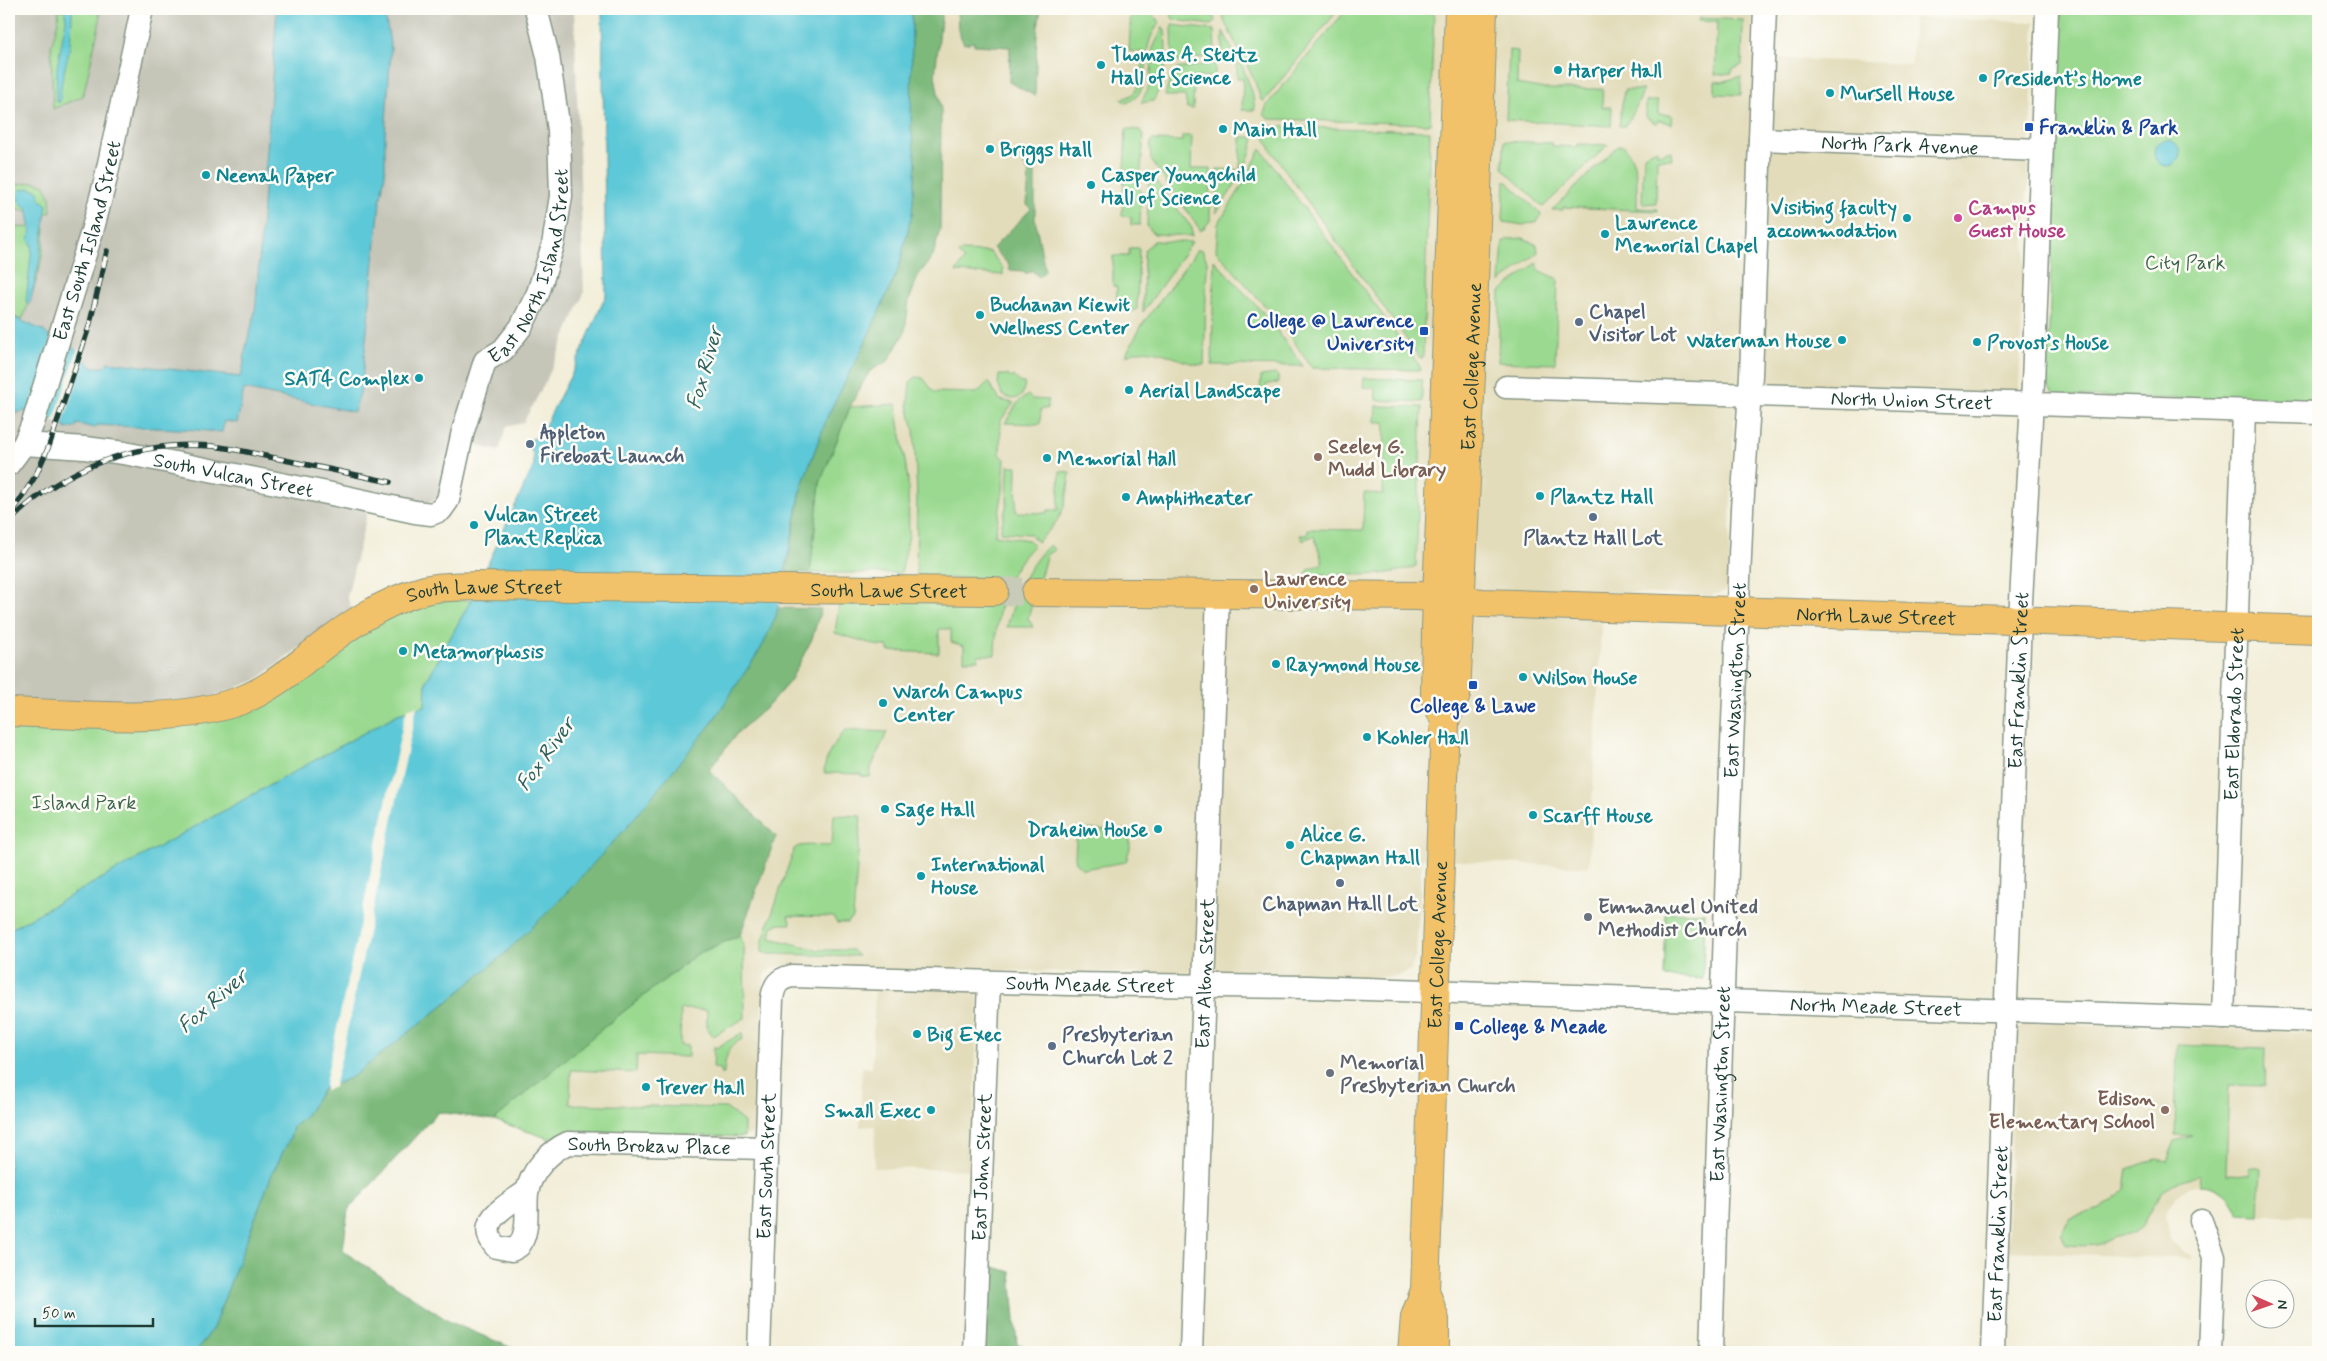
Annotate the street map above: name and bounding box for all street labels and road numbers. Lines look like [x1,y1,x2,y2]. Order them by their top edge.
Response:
street label: North Park Avenue [1821,129,1979,163]
street label: East South Island Street [47,138,128,345]
street label: East North Island Street [483,168,576,371]
street label: East College Avenue [1455,282,1489,451]
street label: North Union Street [1830,385,1993,418]
street label: South Vulcan Street [151,447,315,505]
street label: South Lawe Street [403,574,563,610]
street label: South Lawe Street [810,577,968,606]
street label: East Washington Street [1719,582,1754,779]
street label: East Franklin Street [2002,591,2036,770]
street label: North Lawe Street [1796,601,1957,633]
street label: East Eldorado Street [2219,627,2252,801]
street label: East College Avenue [1422,860,1455,1029]
street label: East Alton Street [1190,897,1222,1050]
street label: South Meade Street [1005,970,1175,1000]
street label: East Washington Street [1705,986,1738,1183]
street label: North Meade Street [1789,991,1963,1024]
street label: East South Street [751,1092,784,1240]
street label: East John Street [967,1092,999,1242]
street label: South Brokaw Place [567,1131,731,1162]
street label: East Franklin Street [1982,1145,2016,1323]

